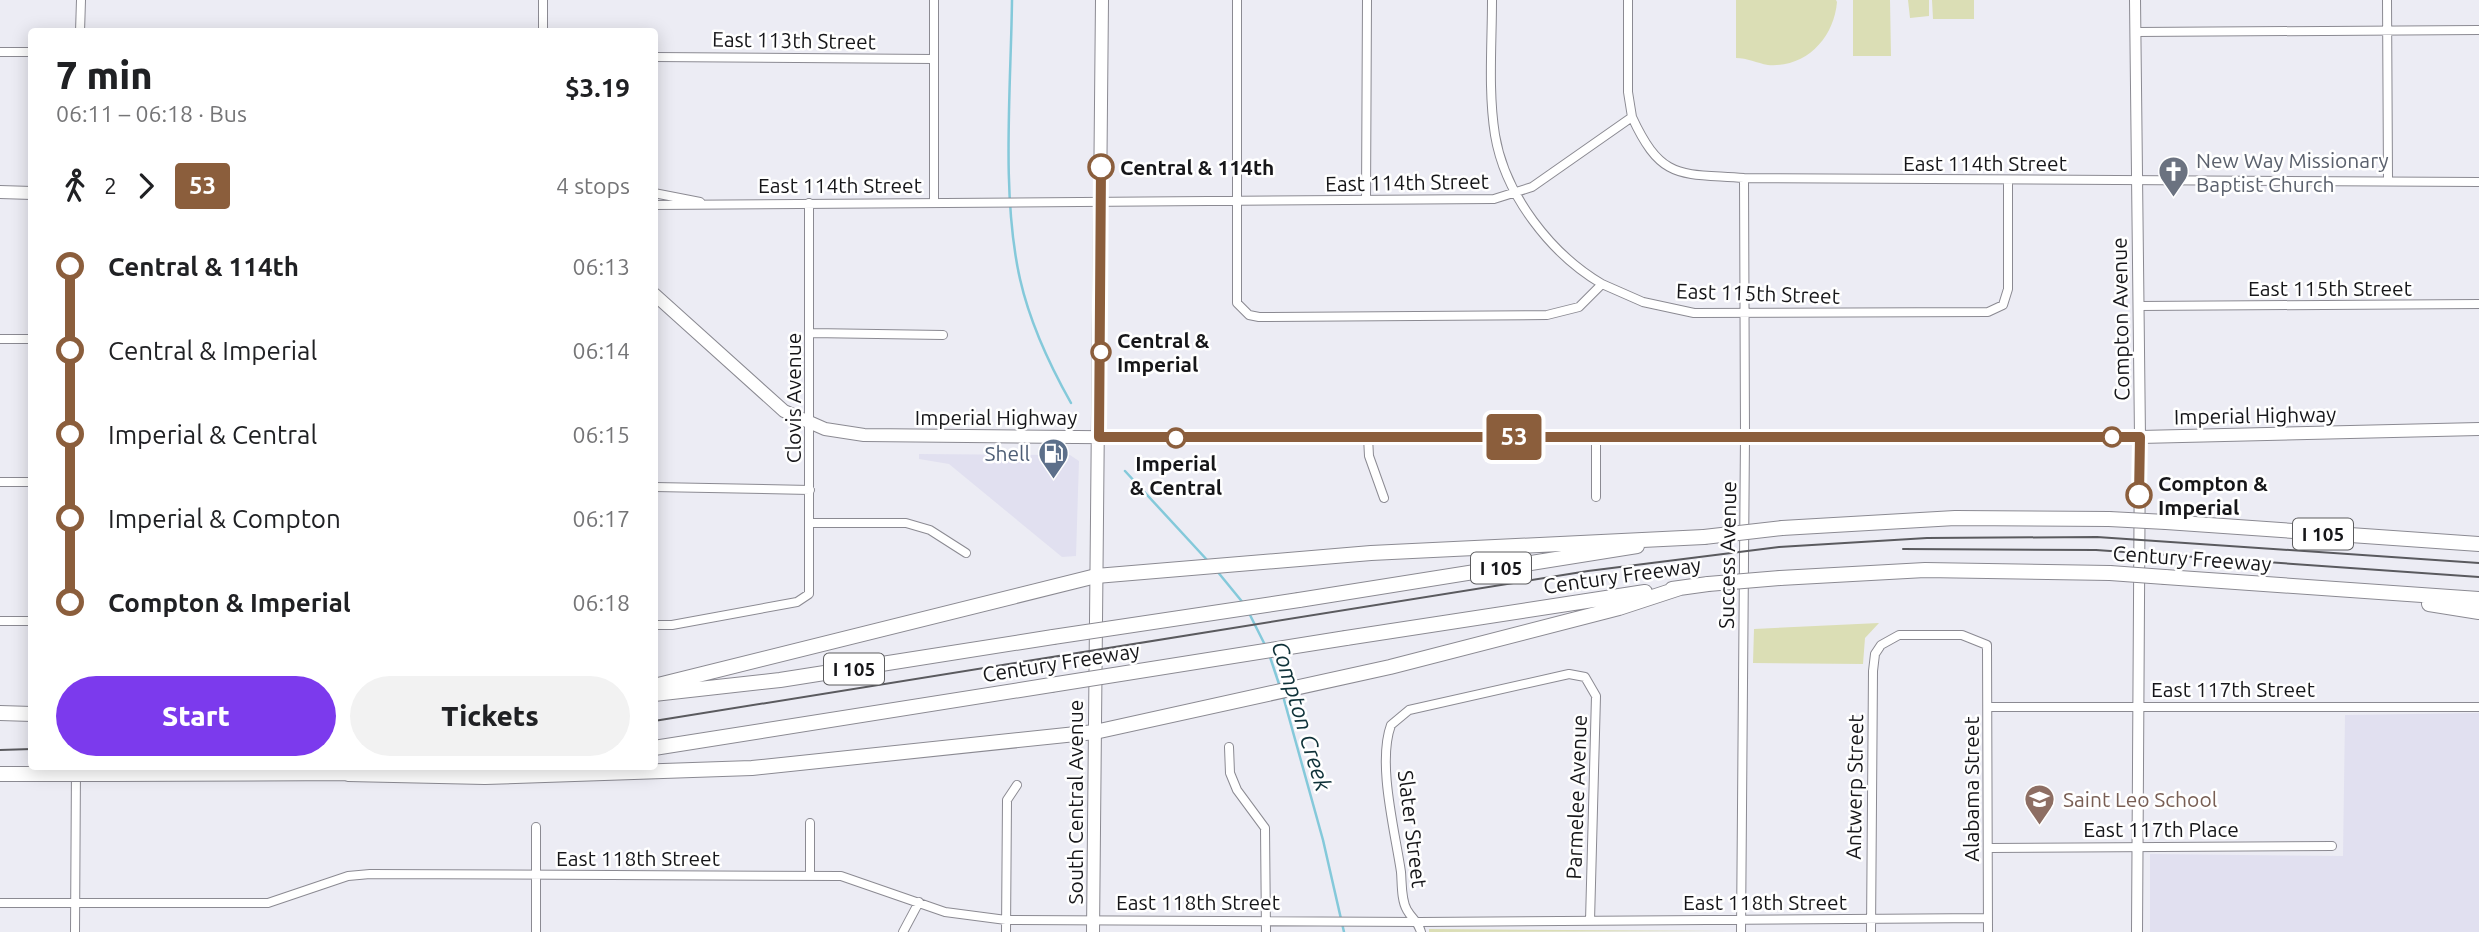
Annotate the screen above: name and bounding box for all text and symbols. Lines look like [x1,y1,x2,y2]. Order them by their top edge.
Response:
street label: East 113th Street [712,27,876,53]
text: 7 min [56,54,153,96]
text: $3.19 [565,73,630,102]
text: 06:11 – 06:18 · Bus [56,101,247,126]
place label: New Way Missionary Baptist Church [2196,148,2389,196]
street label: East 114th Street [1903,151,2067,175]
marker: Central & 114th [1088,154,1114,180]
place label: Central & 114th [1120,155,1274,179]
church icon: New Way Missionary Baptist Church [2156,155,2190,199]
icon: walk [56,167,94,205]
icon: forward [127,167,165,205]
street label: East 114th Street [1325,169,1489,195]
text: 53 [189,172,216,199]
text: 2 [104,173,117,198]
text: 4 stops [556,173,630,198]
street label: East 114th Street [758,173,922,197]
street label: Compton Avenue [2107,237,2133,401]
text: Central & 114th [108,252,299,281]
text: 06:13 [572,254,630,279]
street label: East 115th Street [2248,276,2412,300]
street label: East 115th Street [1676,278,1840,308]
place label: Central & Imperial [1117,328,1210,376]
street label: Clovis Avenue [781,333,805,463]
text: Central & Imperial [108,336,317,365]
text: 06:14 [572,338,630,363]
marker: Central & Imperial [1091,342,1111,362]
street label: Imperial Highway [2174,402,2336,428]
street label: Imperial Highway [915,405,1077,429]
line badge: 53 [1482,414,1546,460]
text: Imperial & Central [108,420,317,449]
text: 06:15 [572,422,630,447]
text: 53 [1500,423,1528,450]
unlabelled marker [2102,427,2122,447]
marker: Imperial & Central [1166,428,1186,448]
fuel station icon: Shell [1036,436,1070,480]
place label: Shell [984,441,1030,465]
place label: Imperial & Central [1130,451,1222,499]
place label: Compton & Imperial [2158,471,2268,519]
street label: Success Avenue [1714,481,1740,629]
marker: Compton & Imperial [2126,482,2152,508]
text: Imperial & Compton [108,504,341,533]
text: 06:17 [572,506,630,531]
road number: I 105 [2293,519,2353,550]
street label: Century Freeway [2112,540,2272,576]
road number: I 105 [1471,552,1531,583]
street label: Century Freeway [1542,552,1702,598]
text: Compton & Imperial [108,588,351,617]
text: 06:18 [572,590,630,615]
street label: Century Freeway [981,638,1141,686]
water label: Compton Creek [1267,638,1337,794]
road number: I 105 [824,654,884,684]
button: Start [56,676,336,756]
button: Tickets [350,676,630,756]
street label: East 117th Street [2151,677,2315,701]
street label: South Central Avenue [1063,700,1087,904]
street label: Parmelee Avenue [1561,714,1591,880]
street label: Antwerp Street [1841,714,1867,860]
street label: Alabama Street [1959,716,1983,862]
street label: Slater Street [1394,769,1432,889]
school or university icon: Saint Leo School [2023,782,2057,826]
place label: Saint Leo School [2063,787,2217,811]
street label: East 117th Place [2083,817,2239,841]
street label: East 118th Street [556,846,720,870]
street label: East 118th Street [1116,890,1280,914]
street label: East 118th Street [1683,890,1847,914]

